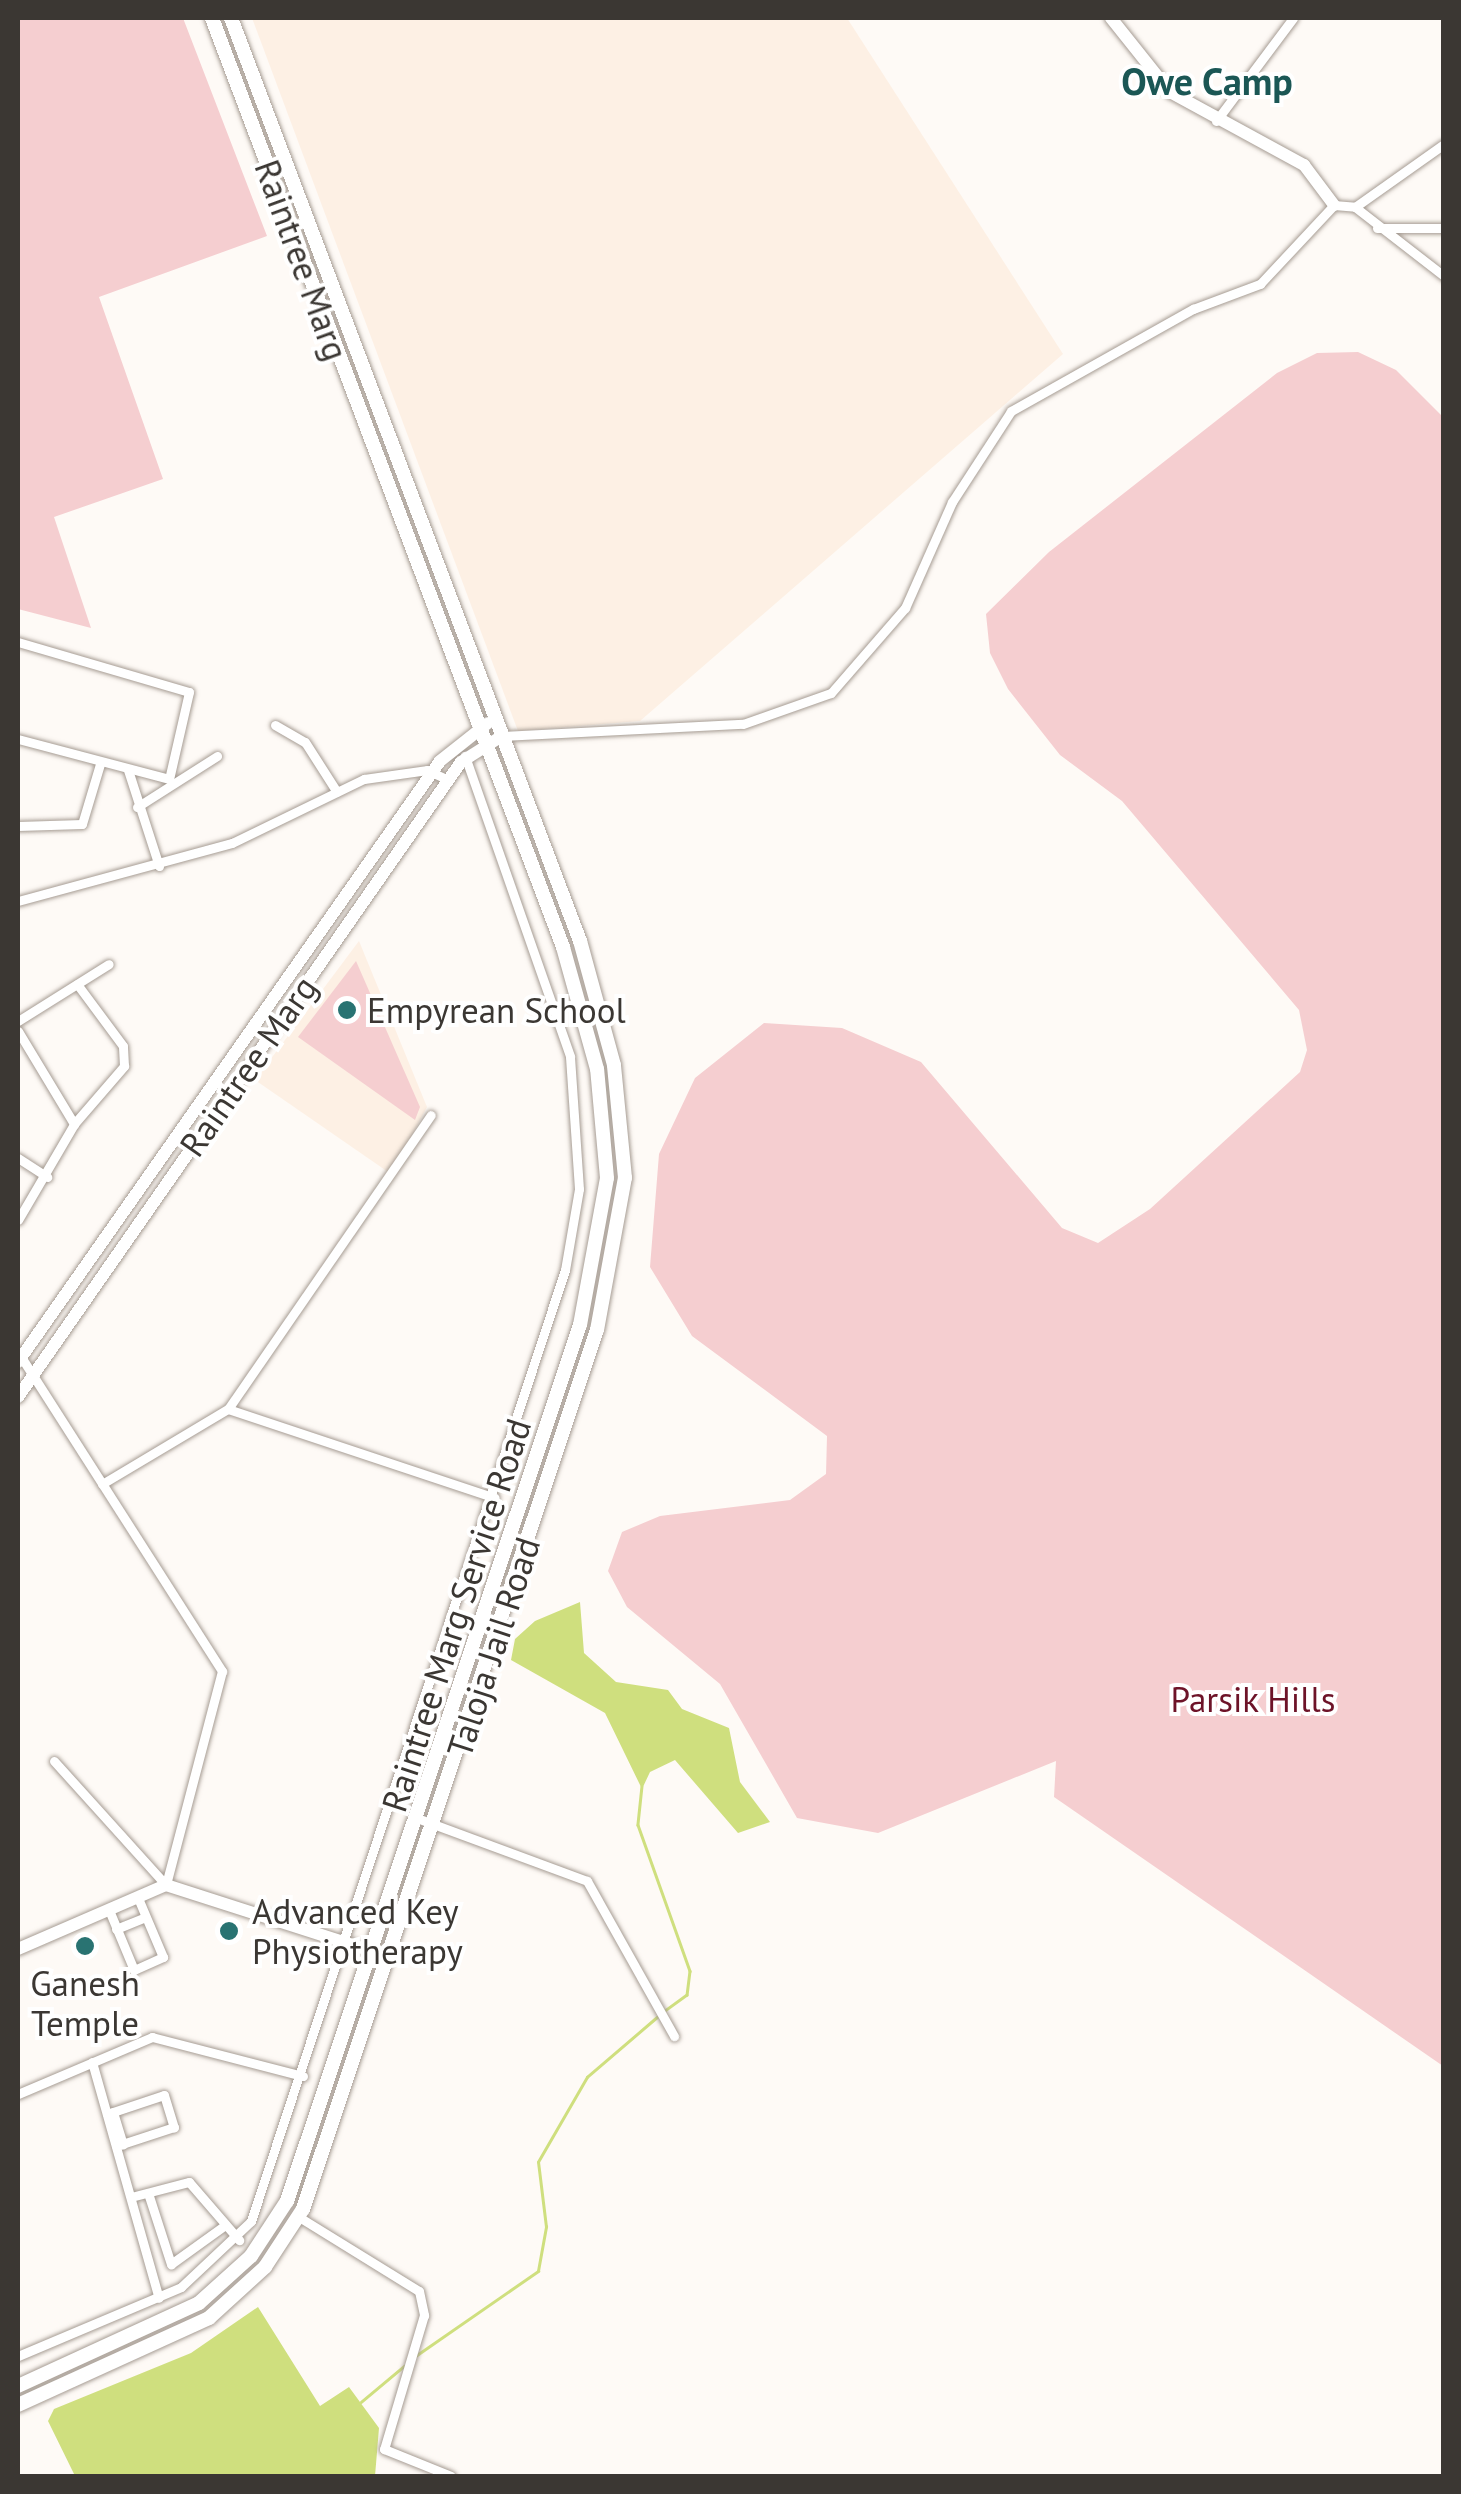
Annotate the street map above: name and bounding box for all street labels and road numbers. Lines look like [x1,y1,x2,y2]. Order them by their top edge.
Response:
street label: Raintree Marg [246,154,358,366]
street label: Raintree Marg [170,968,326,1164]
street label: Raintree Marg Service Road [373,1413,539,1817]
street label: Taloja Jail Road [438,1532,548,1762]

